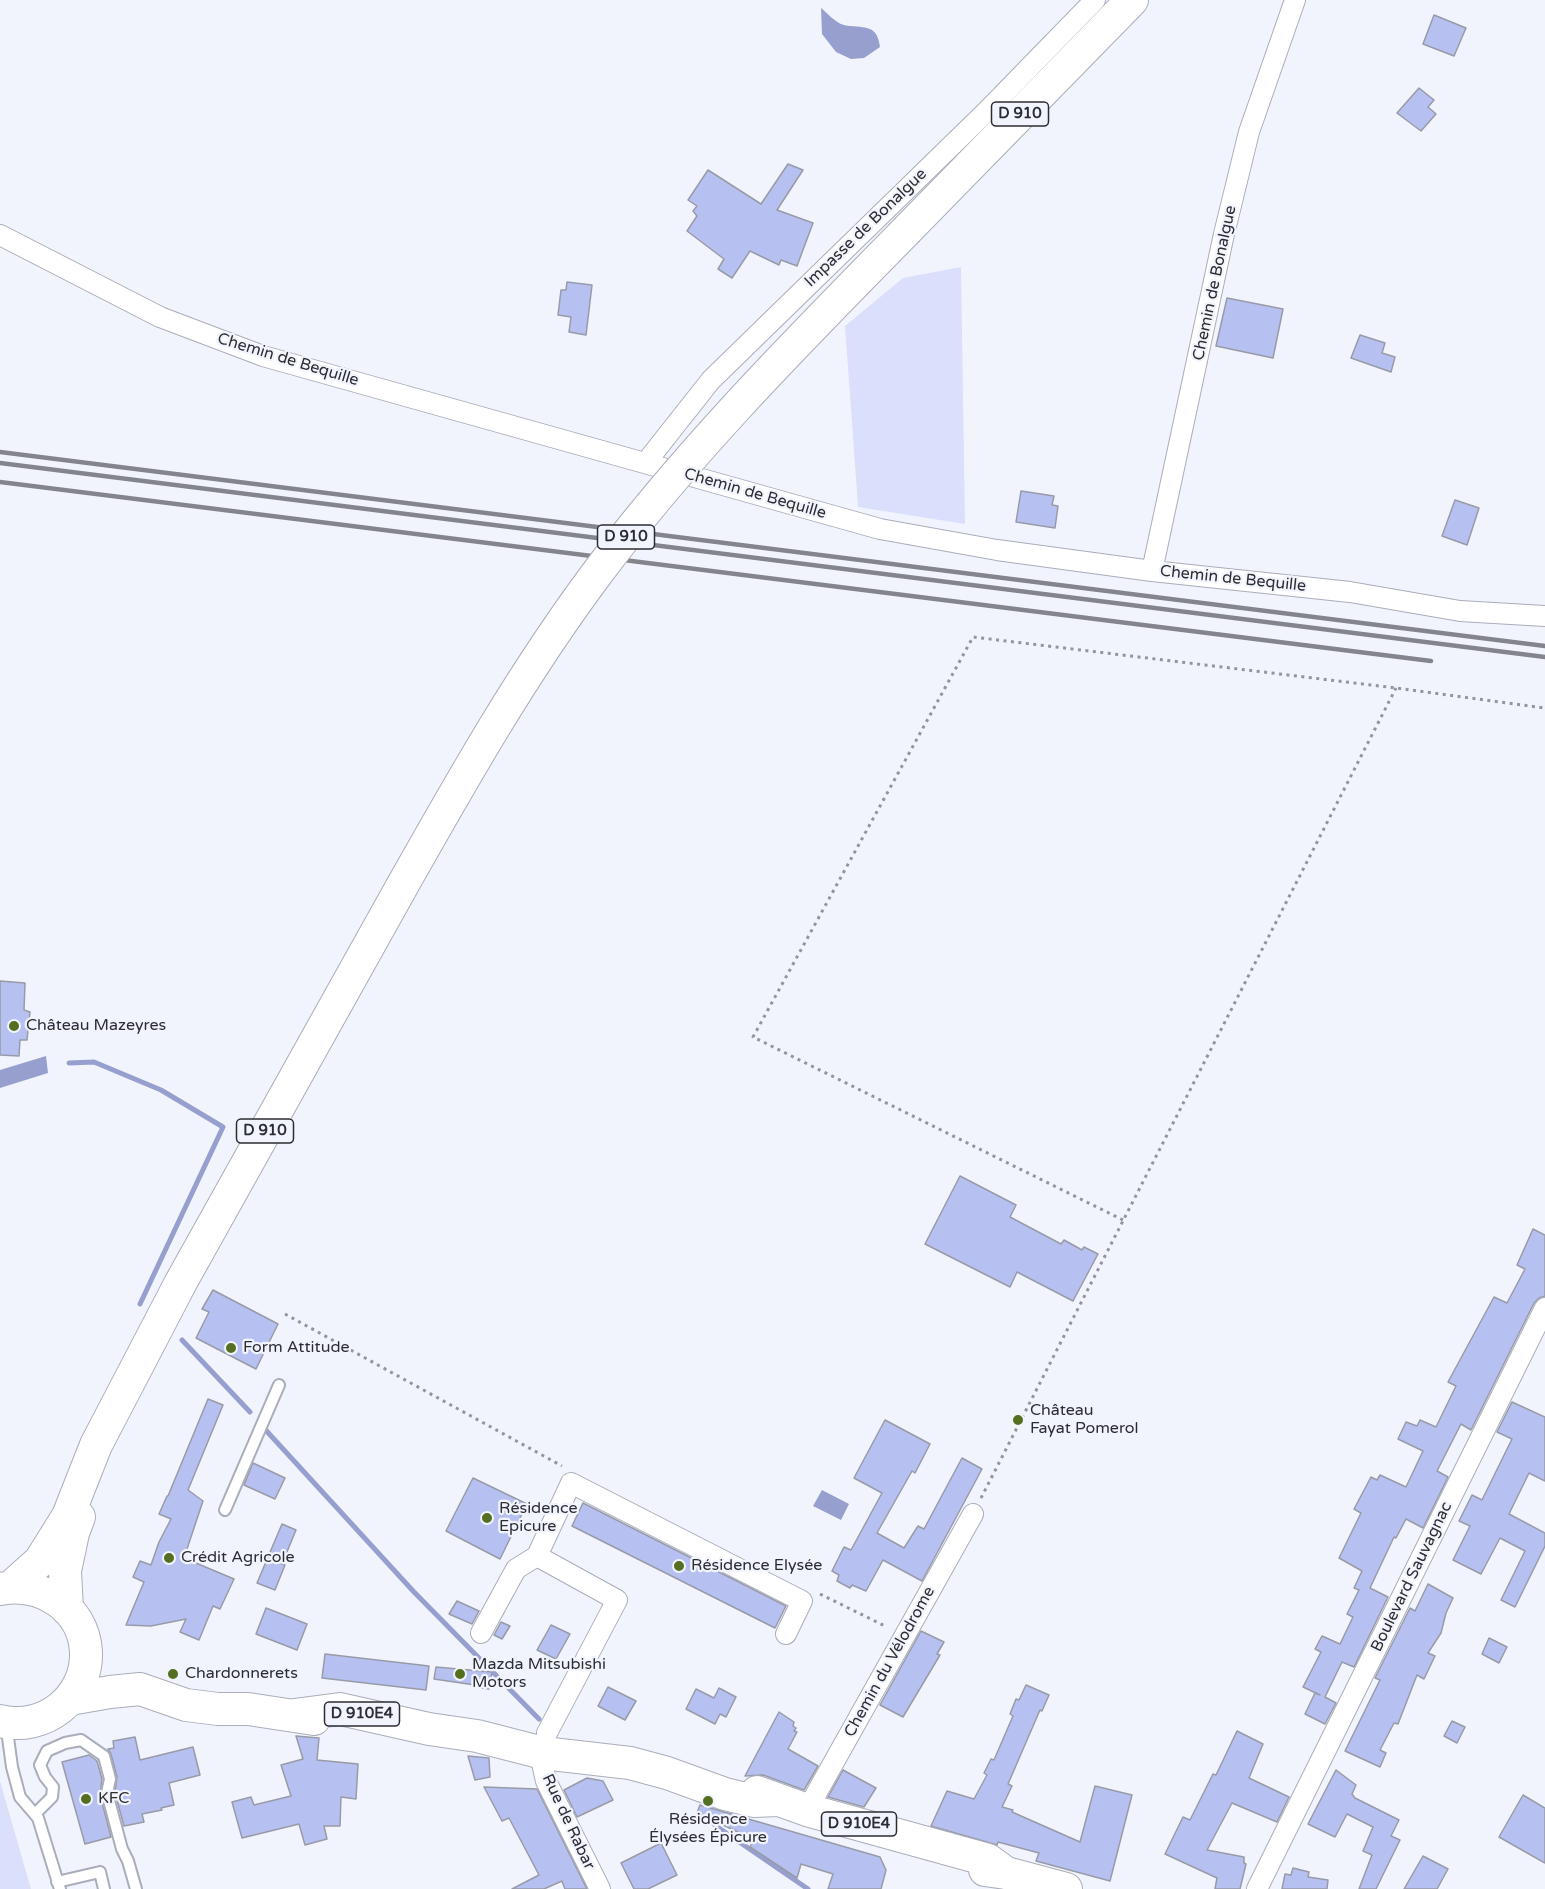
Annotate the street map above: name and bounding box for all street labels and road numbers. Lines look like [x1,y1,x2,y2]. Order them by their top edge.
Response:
road number: D 910 [992,102,1048,126]
street label: Impasse de Bonalgue [801,165,931,291]
street label: Chemin de Bonalgue [1189,204,1241,362]
street label: Chemin de Bequille [215,329,361,391]
street label: Chemin de Bequille [682,465,828,523]
road number: D 910 [598,525,654,549]
street label: Chemin de Bequille [1159,562,1307,596]
road number: D 910 [236,1119,294,1143]
street label: Boulevard Sauvagnac [1367,1499,1457,1655]
street label: Chemin du Vélodrome [841,1583,939,1741]
road number: D 910E4 [324,1702,400,1726]
street label: Rue de Rabar [537,1771,599,1873]
road number: D 910E4 [822,1812,896,1836]

